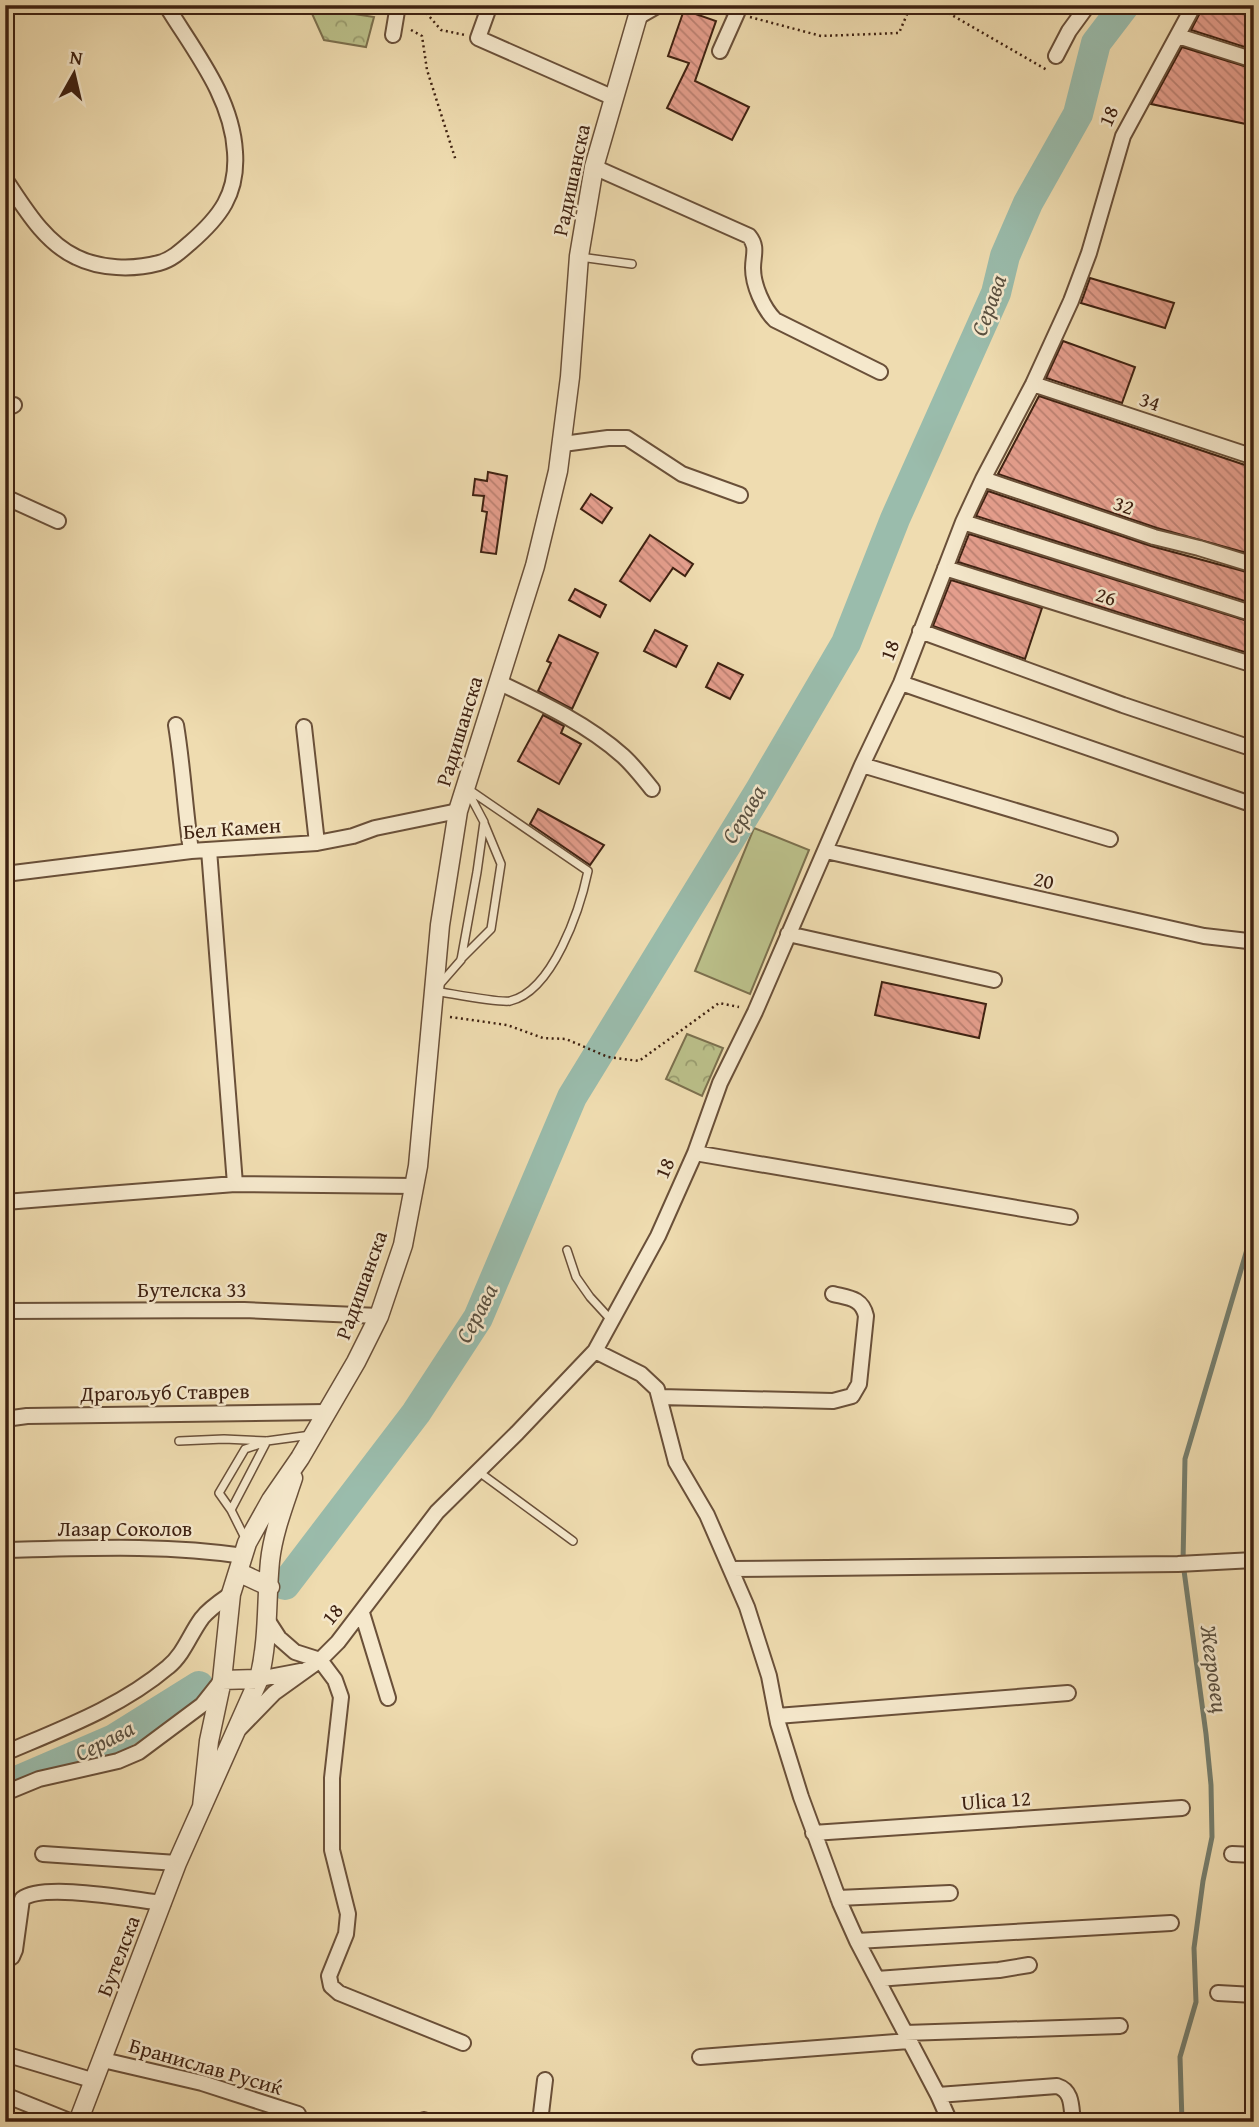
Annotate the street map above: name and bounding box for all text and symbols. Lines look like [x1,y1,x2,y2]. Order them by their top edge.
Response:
north arrow [38,38,108,108]
text: N [68,42,85,72]
street label: 18 [1090,100,1126,132]
street label: Радишанска [544,121,598,239]
water label: Серава [962,269,1014,340]
street label: 34 [1135,383,1165,419]
street label: 32 [1109,487,1139,523]
street label: 26 [1092,578,1120,614]
street label: 18 [871,635,907,665]
street label: Радишанска [428,672,490,790]
water label: Серава [713,778,774,849]
street label: Бел Камен [182,809,282,847]
street label: 20 [1031,863,1057,897]
street label: 18 [646,1153,682,1183]
street label: Радишанска [327,1226,395,1344]
street label: Бутелска 33 [137,1274,247,1305]
water label: Серава [447,1277,506,1348]
street label: Драгољуб Ставрев [79,1375,250,1409]
street label: Лазар Соколов [58,1513,192,1544]
street label: 18 [314,1596,350,1632]
water label: Жегровец [1192,1622,1238,1715]
water label: Серава [69,1711,140,1769]
street label: Ulica 12 [960,1782,1032,1818]
street label: Бутелска [88,1911,148,2001]
street label: Бранислав Русиќ [126,2029,286,2103]

